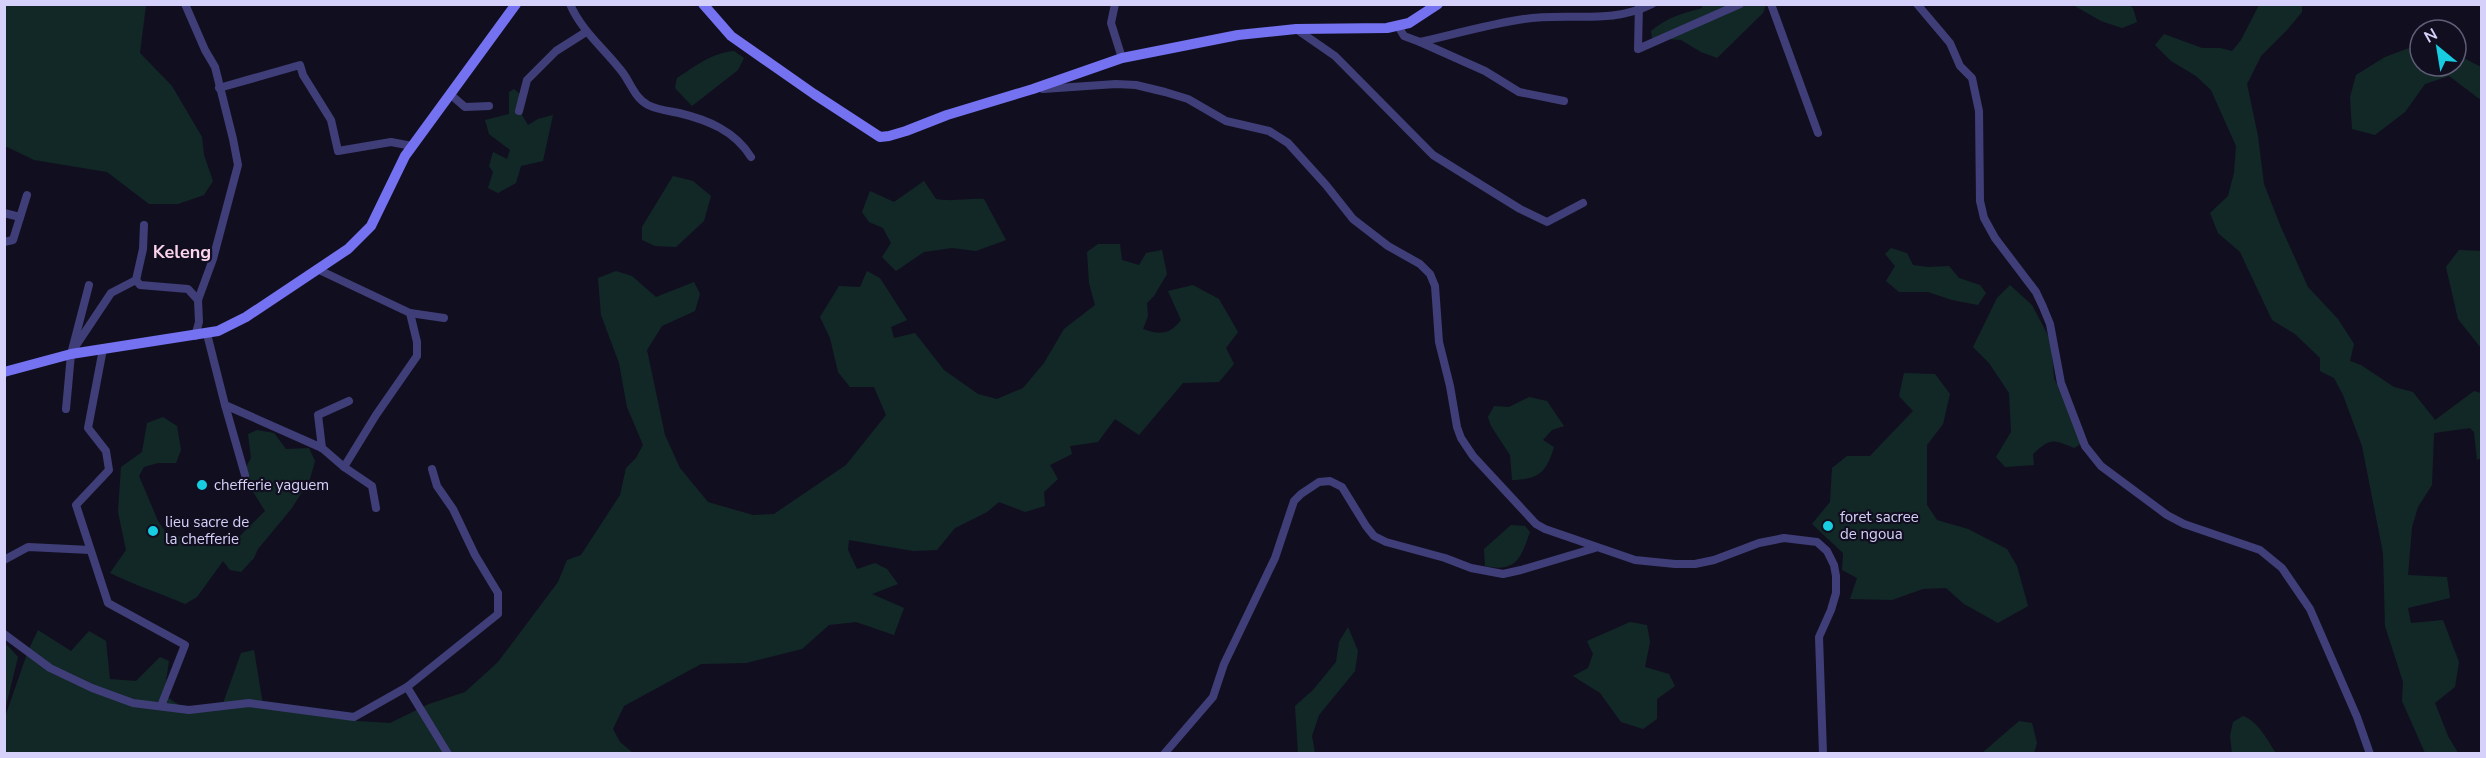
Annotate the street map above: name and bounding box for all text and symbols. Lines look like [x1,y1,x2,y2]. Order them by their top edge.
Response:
north arrow [2408,18,2468,78]
text: N [2420,23,2442,48]
district label: Keleng [153,240,211,264]
place label: chefferie yaguem [214,475,329,495]
marker: chefferie yaguem [195,478,209,492]
place label: foret sacree de ngoua [1840,507,1919,544]
place label: lieu sacre de la chefferie [165,512,249,549]
marker: foret sacree de ngoua [1821,519,1835,533]
marker: lieu sacre de la chefferie [146,524,160,538]

